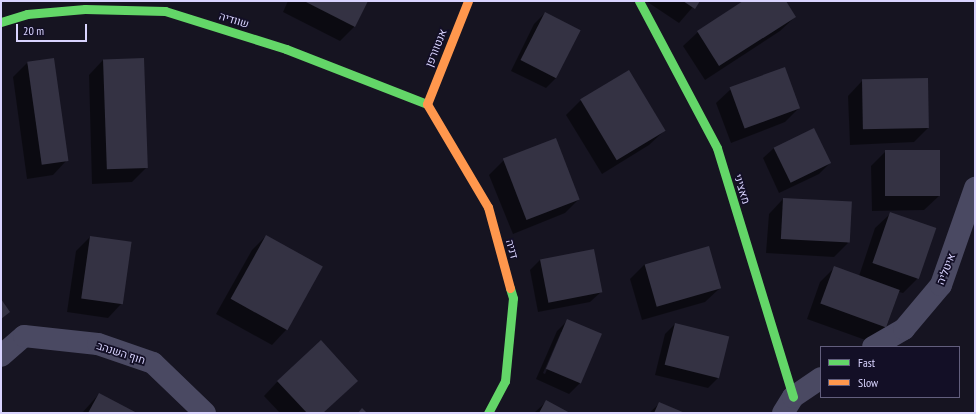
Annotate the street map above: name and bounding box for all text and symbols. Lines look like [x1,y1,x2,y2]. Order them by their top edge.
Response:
street label: שוודיה [217,9,251,31]
scale bar [18,16,89,42]
text: 20 m [23,23,44,38]
street label: אנטוורפן [422,27,450,69]
street label: מאציני [731,172,753,206]
street label: דניה [503,238,521,260]
street label: איטליה [934,251,958,287]
street label: חוף השנהב [95,339,147,367]
legend [820,346,960,398]
text: Fast [858,355,875,370]
text: Slow [858,375,878,390]

